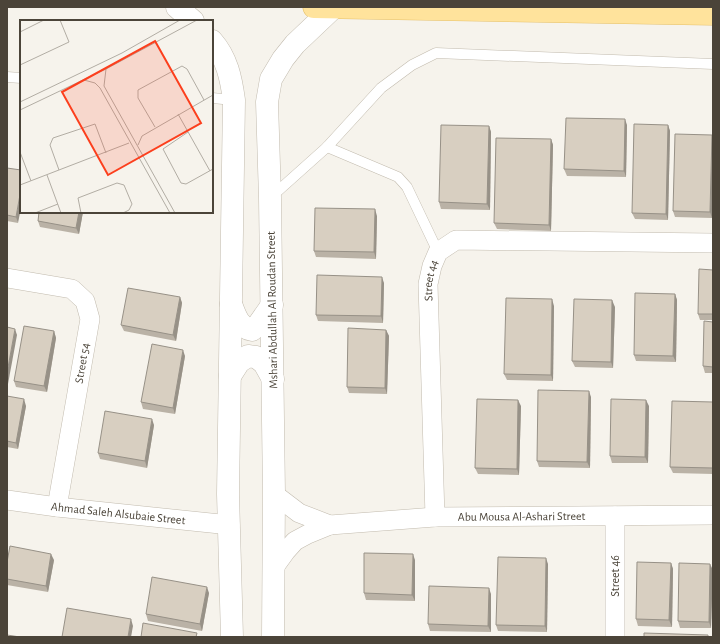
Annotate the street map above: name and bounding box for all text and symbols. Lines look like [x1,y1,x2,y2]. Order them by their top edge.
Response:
inset map [20,20,213,213]
street label: Mshari Abdullah Al Roudan Street [265,231,279,389]
street label: Street 44 [422,258,440,301]
street label: Street 54 [73,342,92,384]
street label: Ahmad Saleh Alsubaie Street [50,500,186,526]
street label: Abu Mousa Al-Ashari Street [458,510,586,523]
street label: Street 46 [609,555,621,597]

